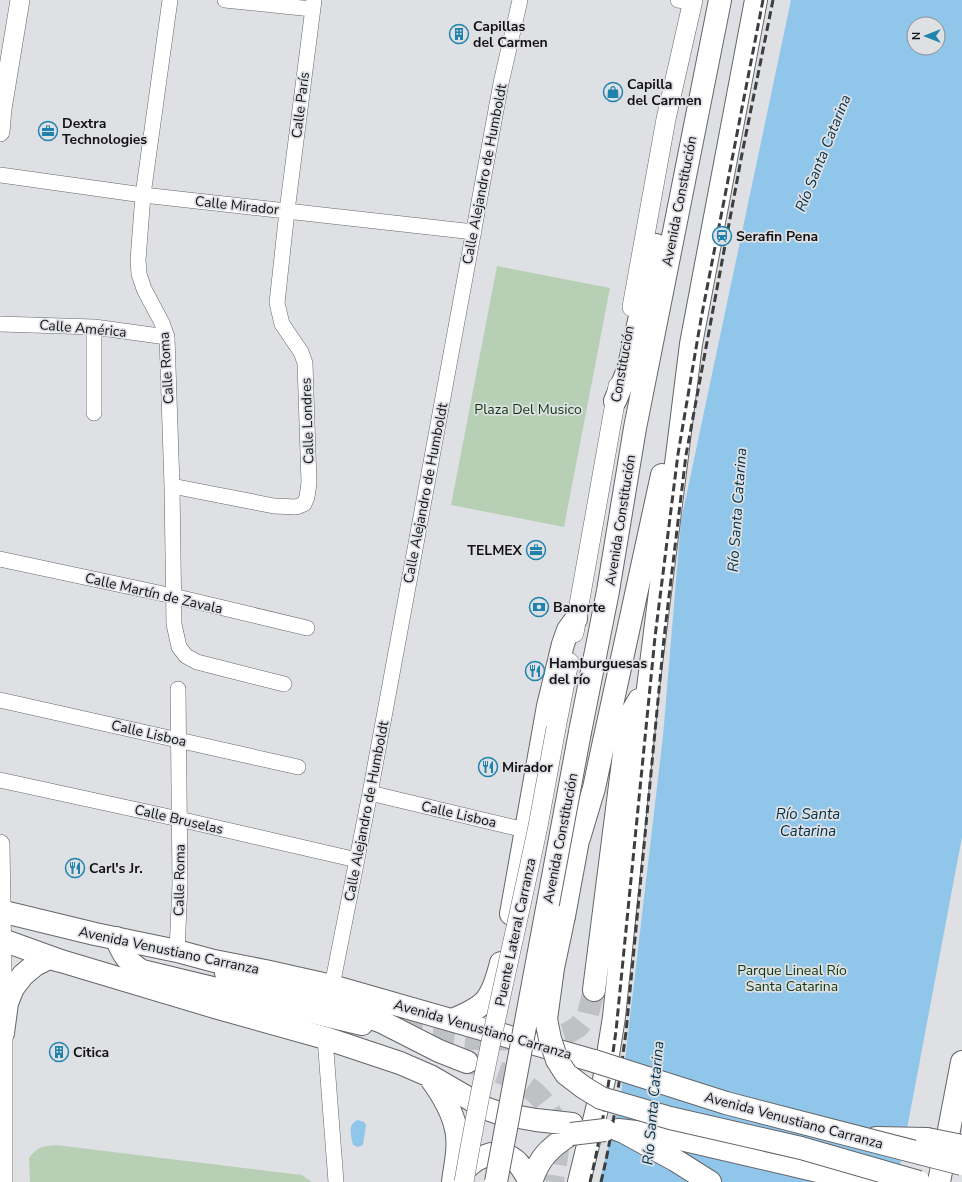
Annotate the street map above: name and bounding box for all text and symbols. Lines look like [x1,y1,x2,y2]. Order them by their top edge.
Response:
north arrow [906,16,946,56]
place label: Capillas del Carmen [473,17,548,52]
building icon: Capillas del Carmen [448,23,470,45]
text: N [909,32,924,40]
street label: Calle París [287,70,314,139]
place label: Capilla del Carmen [627,75,702,110]
shop icon: Capilla del Carmen [602,81,624,103]
street label: Calle Alejandro de Humboldt [458,82,511,266]
water label: Río Santa Catarina [790,91,856,215]
place label: Dextra Technologies [62,114,147,149]
office icon: Dextra Technologies [37,120,59,142]
street label: Avenida Constitución [658,134,701,268]
street label: Calle Mirador [194,192,280,219]
station icon: Serafin Pena [711,225,733,247]
place label: Serafin Pena [736,227,818,246]
street label: Calle América [38,315,127,342]
street label: Constitución [606,324,639,404]
street label: Calle Roma [155,331,178,405]
street label: Calle Londres [296,377,319,464]
park label: Plaza Del Musico [474,400,582,419]
street label: Calle Alejandro de Humboldt [399,401,452,585]
water label: Río Santa Catarina [723,447,751,573]
street label: Avenida Constitución [601,453,640,587]
office icon: TELMEX [525,539,547,561]
place label: TELMEX [467,541,523,560]
street label: Calle Martín de Zavala [83,568,225,619]
bank icon: Banorte [528,596,550,618]
place label: Banorte [553,598,606,617]
place label: Hamburguesas del río [549,654,647,689]
restaurant icon: Hamburguesas del río [524,660,546,682]
street label: Calle Lisboa [109,716,188,751]
street label: Calle Alejandro de Humboldt [340,719,393,903]
restaurant icon: Mirador [477,756,499,778]
place label: Mirador [502,758,553,777]
street label: Avenida Constitución [539,771,582,905]
street label: Calle Lisboa [419,797,498,832]
street label: Calle Bruselas [133,800,225,839]
water label: Río Santa Catarina [776,804,840,841]
street label: Calle Roma [169,844,190,916]
street label: Puente Lateral Carranza [490,856,540,1008]
restaurant icon: Carl's Jr. [64,857,86,879]
place label: Carl's Jr. [89,859,143,878]
street label: Avenida Venustiano Carranza [77,922,261,979]
park label: Parque Lineal Río Santa Catarina [737,961,847,996]
street label: Avenida Venustiano Carranza [392,995,574,1064]
water label: Río Santa Catarina [638,1040,668,1166]
building icon: Citica [48,1041,70,1063]
place label: Citica [73,1043,109,1062]
street label: Avenida Venustiano Carranza [702,1087,885,1153]

